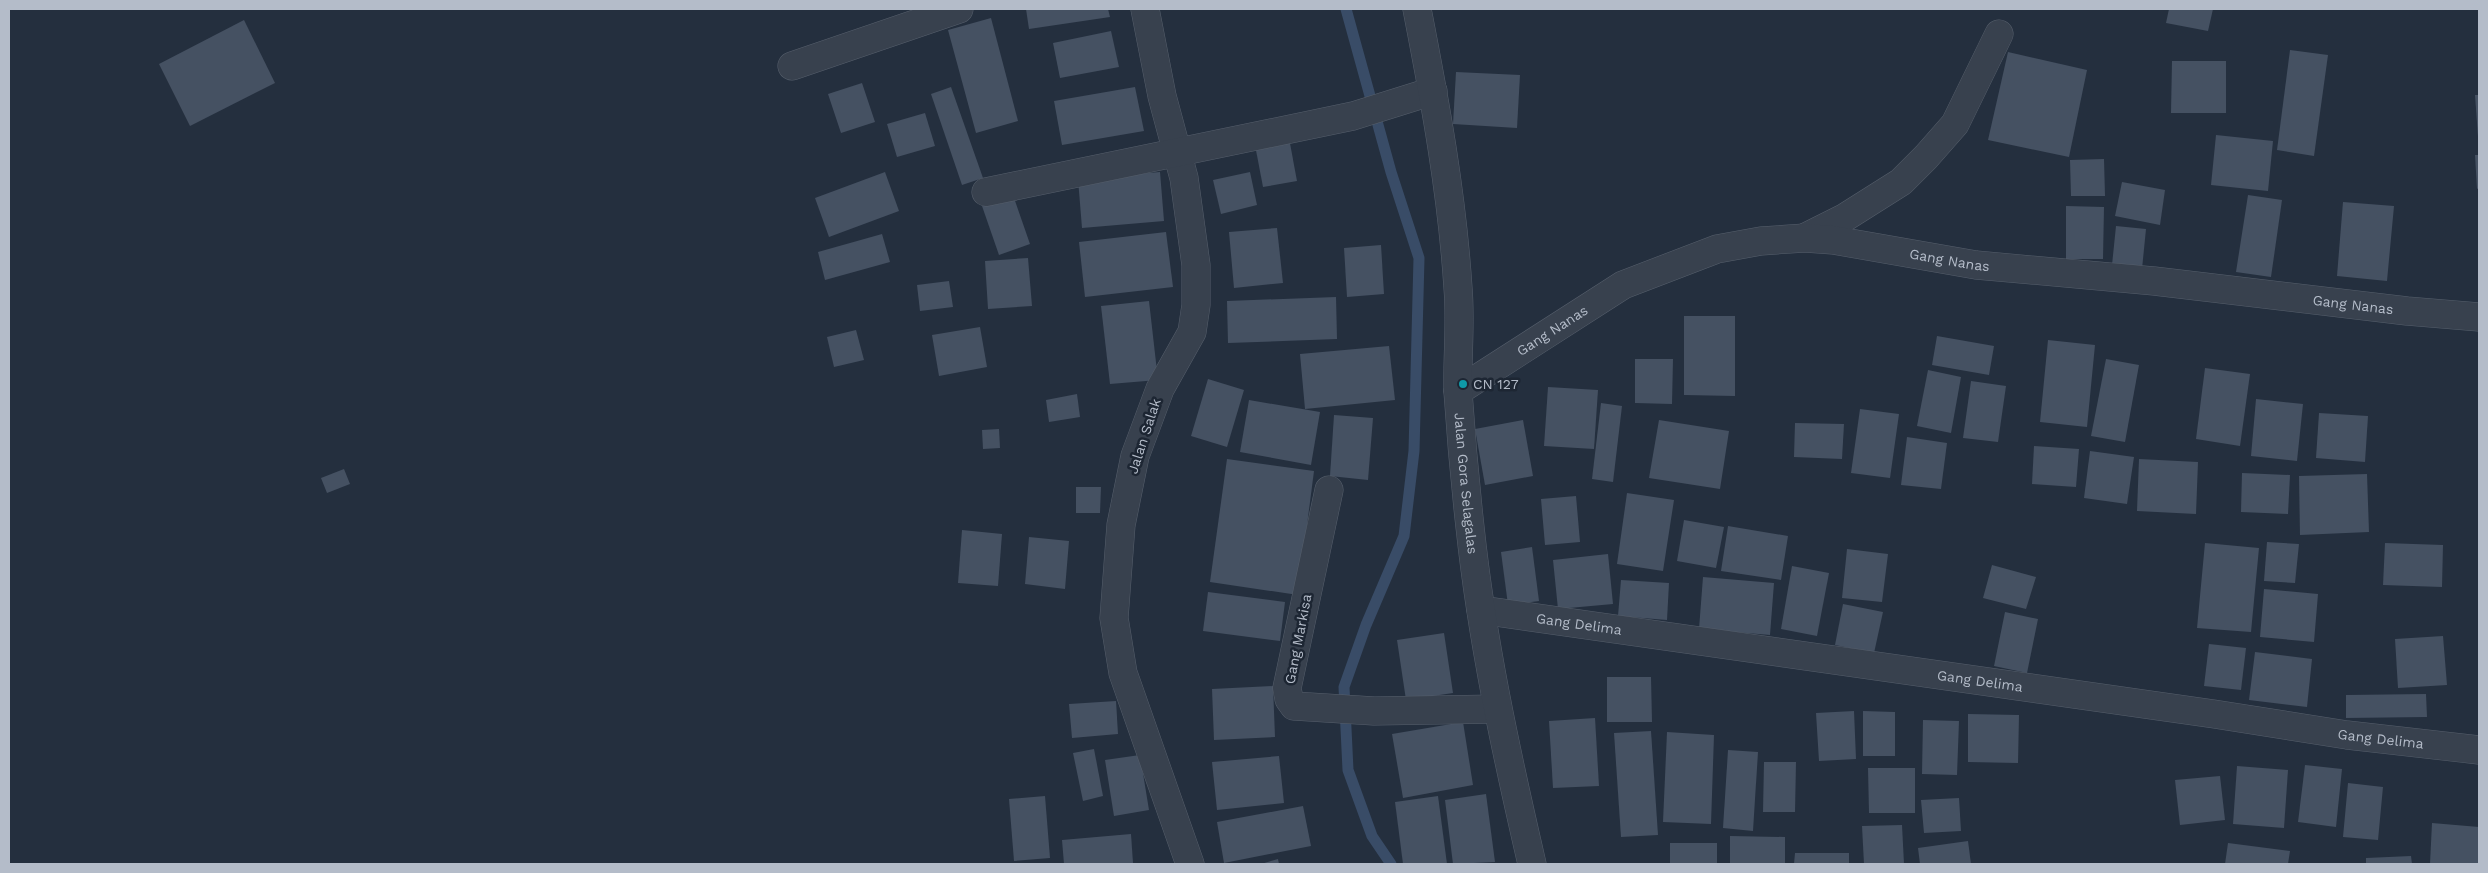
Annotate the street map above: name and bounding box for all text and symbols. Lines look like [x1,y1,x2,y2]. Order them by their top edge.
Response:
street label: Gang Nanas [1908,246,1990,274]
street label: Gang Nanas [2312,292,2394,317]
street label: Gang Nanas [1514,302,1591,359]
place label: CN 127 [1473,376,1519,392]
marker: CN 127 [1457,378,1469,390]
street label: Jalan Salak [1124,396,1164,476]
street label: Jalan Gora Selagalas [1451,412,1481,555]
street label: Gang Markisa [1281,593,1315,685]
street label: Gang Delima [1535,610,1623,638]
street label: Gang Delima [1936,667,2024,695]
street label: Gang Delima [2337,726,2425,752]

